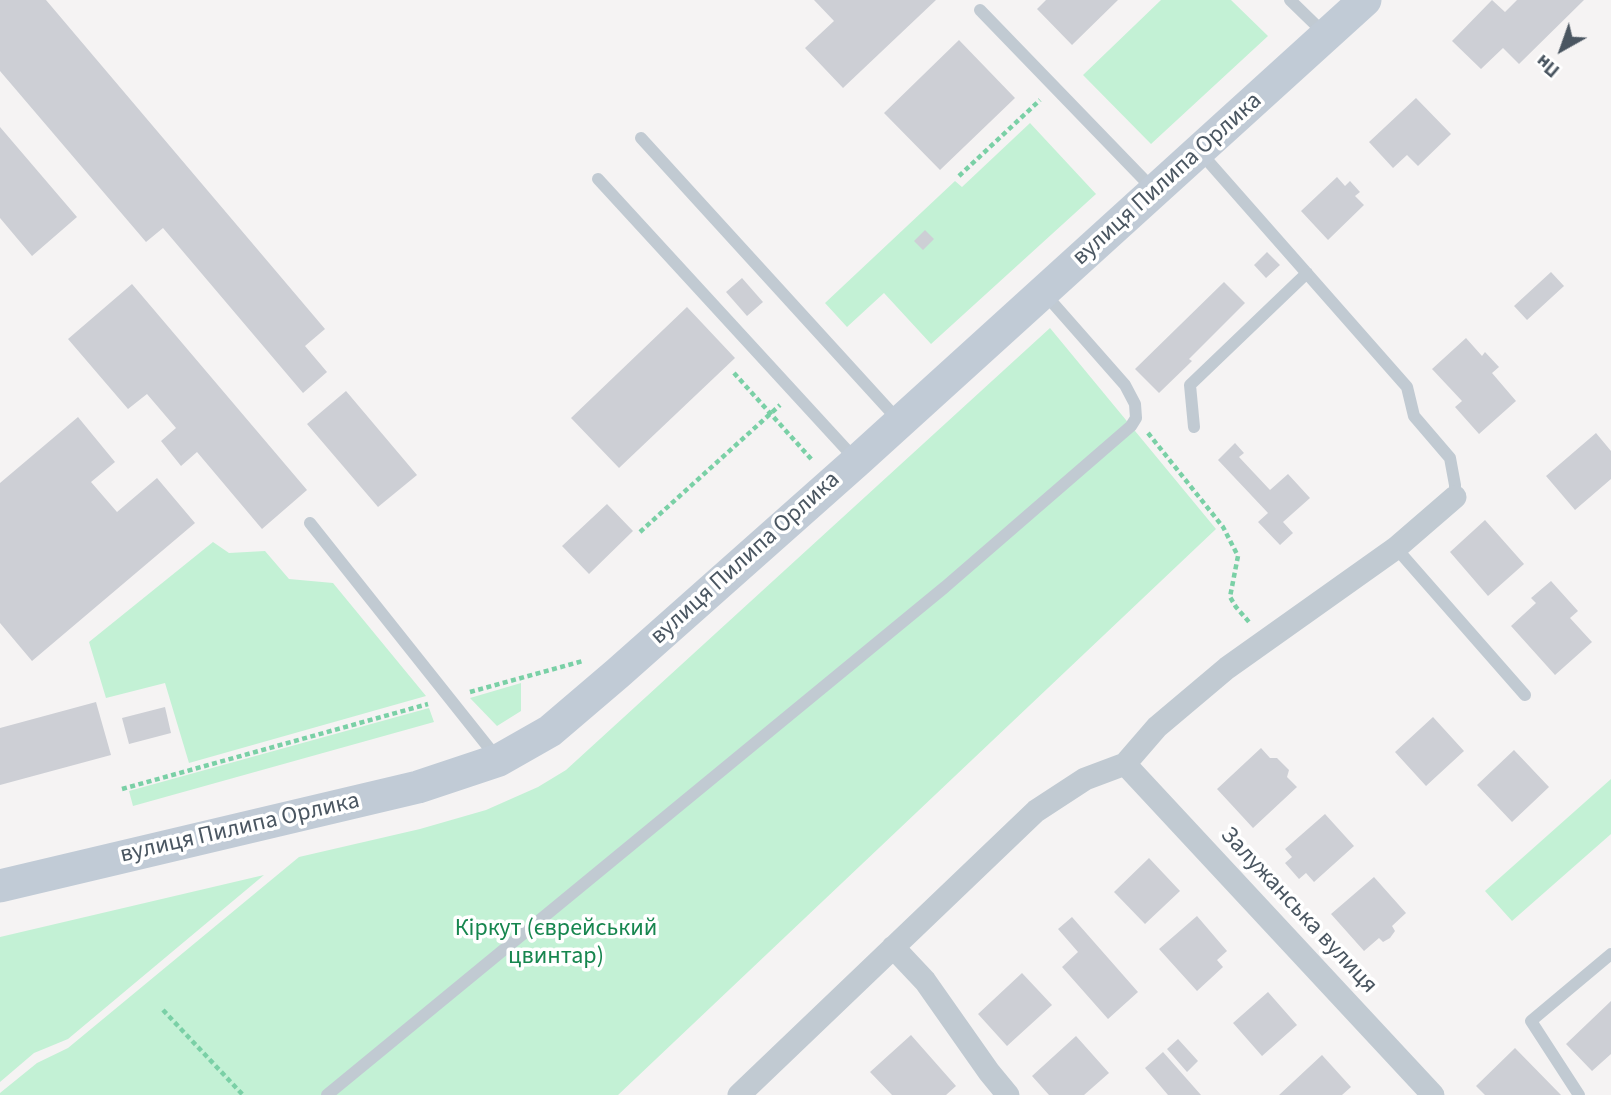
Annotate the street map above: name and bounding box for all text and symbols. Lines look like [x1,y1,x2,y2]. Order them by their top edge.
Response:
north arrow [1527,14,1597,84]
text: Пн [1530,48,1566,83]
street label: вулиця Пилипа Орлика [1067,87,1269,273]
street label: вулиця Пилипа Орлика [645,466,847,652]
street label: вулиця Пилипа Орлика [117,787,363,871]
street label: Залужанська вулиця [1213,822,1383,1000]
park label: Кіркут (єврейський цвинтар) [455,916,657,972]

